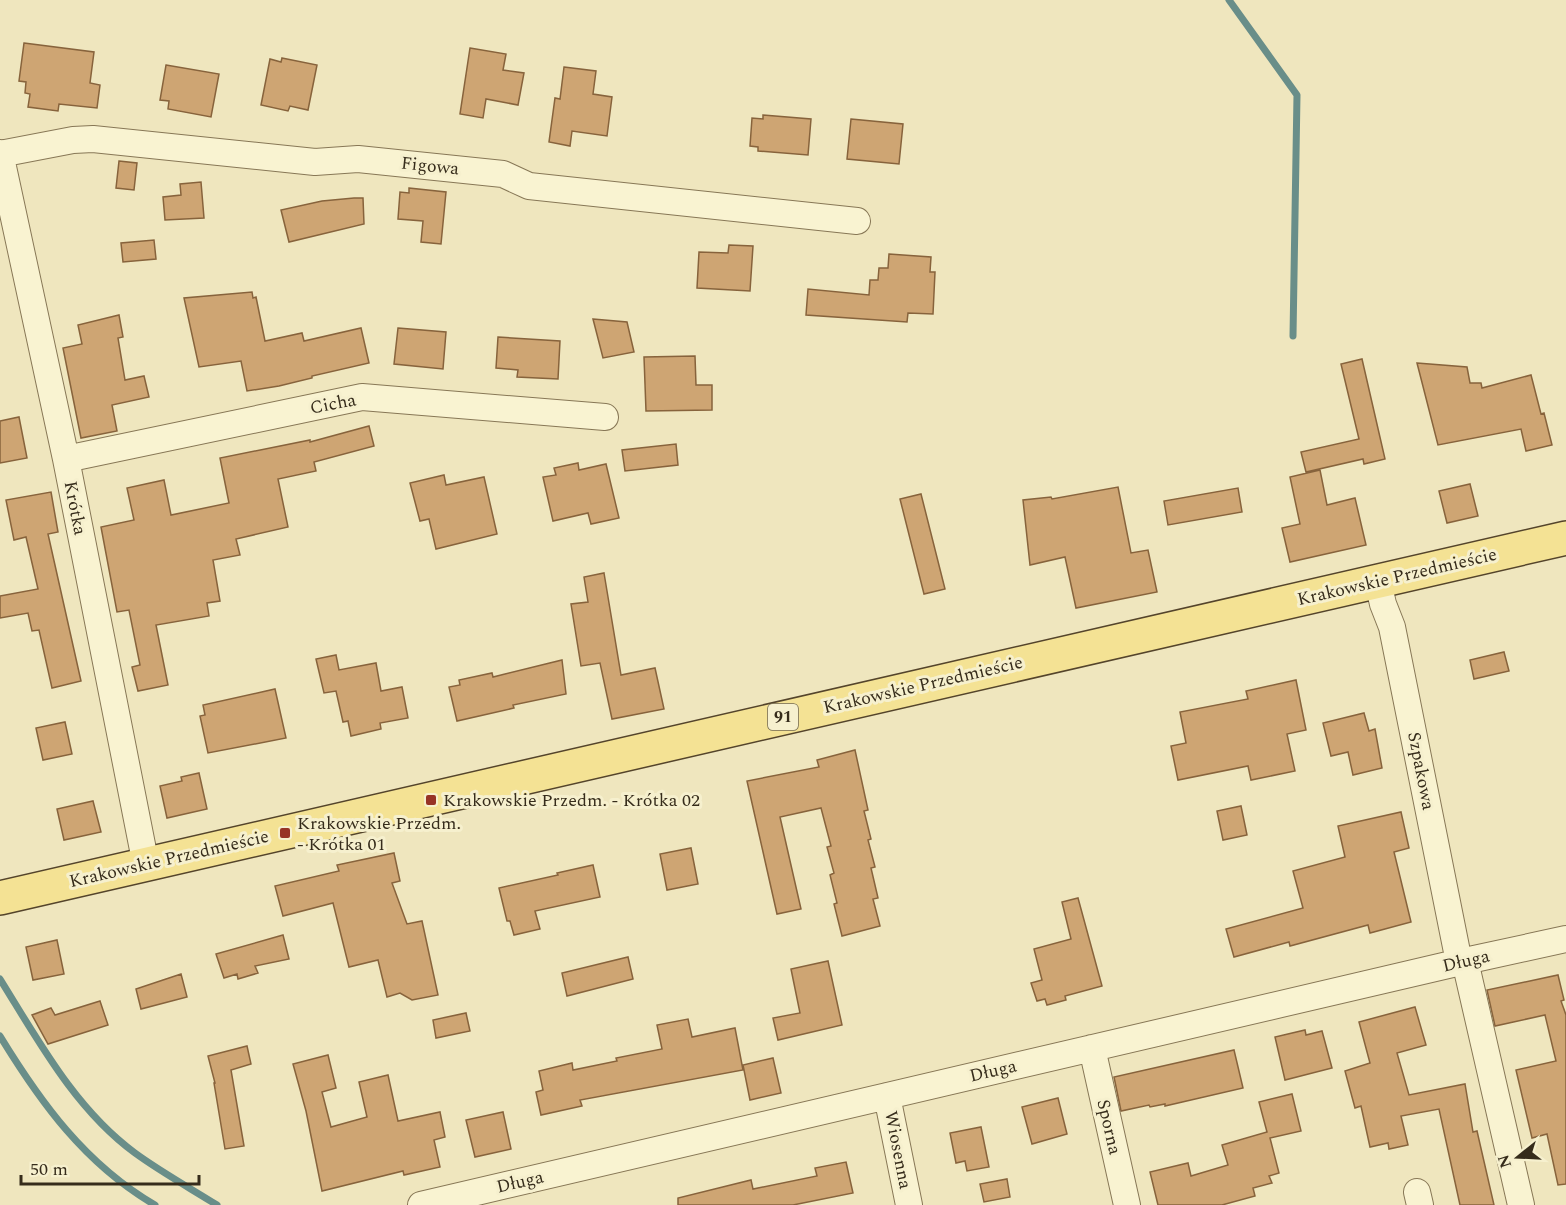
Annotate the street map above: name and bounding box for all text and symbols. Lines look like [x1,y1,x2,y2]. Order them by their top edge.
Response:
street label: Figowa [400,150,461,182]
street label: Cicha [308,386,359,422]
street label: Krótka [57,479,94,538]
street label: Krakowskie Przedmieście [1294,541,1500,613]
street label: Krakowskie Przedmieście [820,649,1026,721]
road number: 91 [768,704,798,730]
street label: Szpakowa [1400,730,1442,813]
place label: Krakowskie Przedm. - Krótka 02 [443,787,700,814]
marker: Krakowskie Przedm. - Krótka 02 [424,793,438,807]
place label: Krakowskie Przedm. - Krótka 01 [297,810,461,858]
street label: Krakowskie Przedmieście [66,823,272,895]
marker: Krakowskie Przedm. - Krótka 01 [278,826,292,840]
street label: Długa [1440,942,1493,980]
street label: Długa [967,1052,1020,1090]
street label: Sporna [1090,1097,1128,1157]
street label: Wiosenna [877,1109,919,1192]
north arrow [1488,1127,1548,1187]
scale bar [21,1148,200,1186]
text: N [1491,1151,1518,1171]
text: 50 m [30,1156,68,1183]
street label: Długa [494,1163,547,1201]

